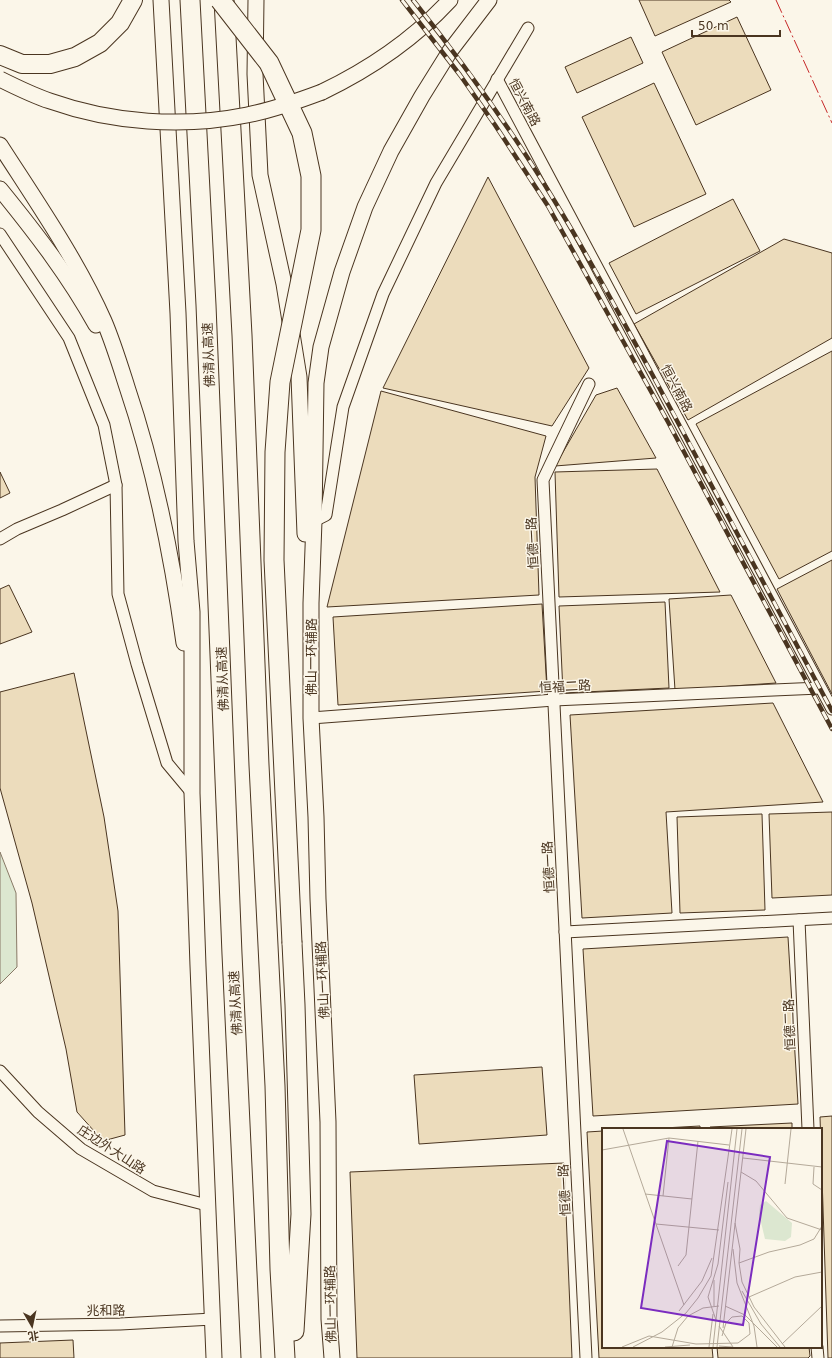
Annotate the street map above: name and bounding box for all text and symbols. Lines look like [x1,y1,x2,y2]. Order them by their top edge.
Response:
scale bar [692,12,780,38]
text: 50 m [698,19,729,33]
street label: 恒兴南路 [506,76,543,129]
street label: 佛清从高速 [200,322,217,388]
street label: 恒兴南路 [658,362,695,415]
street label: 恒德一路 [524,517,541,569]
street label: 佛山一环辅路 [304,618,319,696]
street label: 佛清从高速 [214,646,231,712]
street label: 恒福二路 [539,678,591,695]
street label: 恒德一路 [540,841,557,893]
street label: 佛山一环辅路 [313,941,332,1019]
street label: 佛清从高速 [226,970,245,1036]
street label: 恒德二路 [781,999,798,1051]
street label: 庄边外大山路 [75,1122,149,1177]
inset map [602,1128,822,1348]
street label: 恒德一路 [556,1164,573,1216]
street label: 佛山一环辅路 [322,1265,339,1343]
street label: 兆和路 [86,1303,126,1318]
north arrow [12,1306,52,1346]
text: 北 [27,1328,40,1343]

